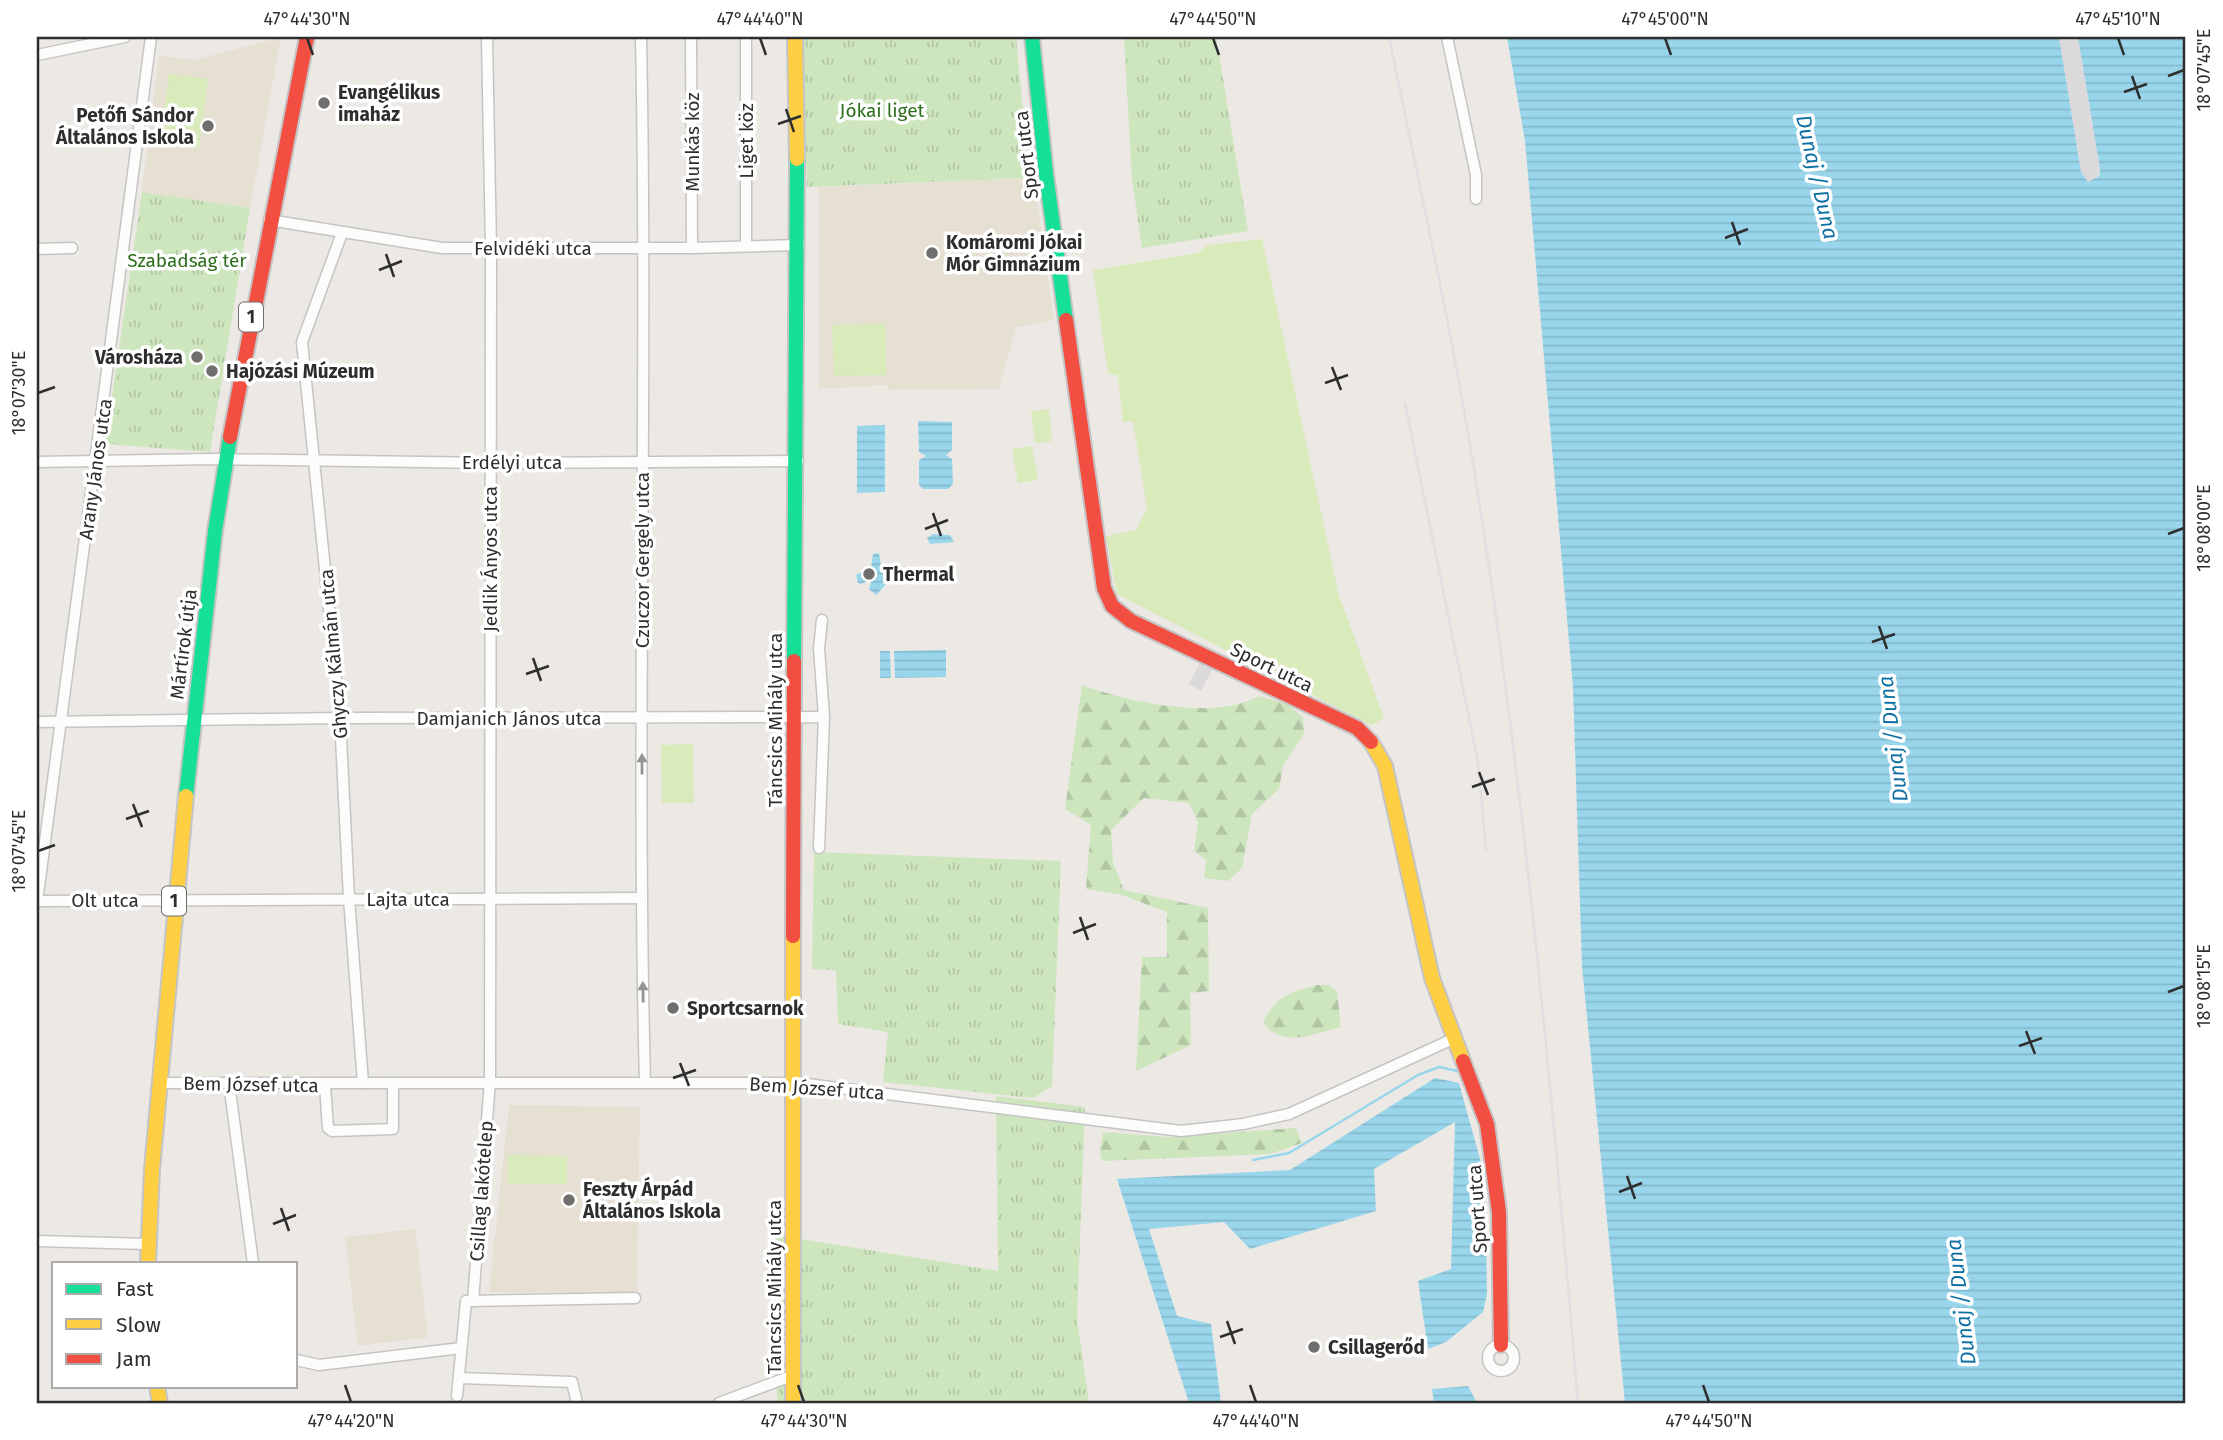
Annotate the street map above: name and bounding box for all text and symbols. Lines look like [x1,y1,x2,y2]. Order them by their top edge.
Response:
text: 47°44'30"N [263,8,351,30]
text: 47°44'40"N [716,8,804,30]
text: 47°44'50"N [1169,8,1257,30]
text: 47°45'00"N [1621,8,1709,30]
text: 47°45'10"N [2075,8,2161,30]
text: 18°07'45"E [2193,29,2215,111]
place label: Evangélikus imaház [338,81,440,126]
street label: Munkás köz [681,92,704,192]
marker: Evangélikus imaház [316,95,332,111]
park label: Jókai liget [840,99,925,122]
street label: Liget köz [735,103,758,179]
place label: Petőfi Sándor Általános Iskola [55,104,194,149]
street label: Sport utca [1010,109,1043,200]
water label: Dunaj / Duna [1790,112,1844,242]
marker: Petőfi Sándor Általános Iskola [200,118,216,134]
place label: Komáromi Jókai Mór Gimnázium [946,231,1082,276]
street label: Felvidéki utca [474,237,592,260]
marker: Komáromi Jókai Mór Gimnázium [924,245,940,261]
park label: Szabadság tér [127,249,247,272]
road number: 1 [239,302,263,332]
place label: Városháza [94,346,183,369]
marker: Városháza [189,349,205,365]
text: 18°07'30"E [8,351,30,435]
place label: Hajózási Múzeum [226,360,375,383]
marker: Hajózási Múzeum [204,363,220,379]
street label: Arany János utca [74,397,117,541]
street label: Erdélyi utca [462,451,562,474]
street label: Czuczor Gergely utca [631,472,654,648]
text: 18°08'00"E [2193,484,2215,572]
street label: Jedlik Ányos utca [479,486,502,632]
place label: Thermal [883,563,955,586]
marker: Thermal [861,566,877,582]
street label: Ghyczy Kálmán utca [315,568,352,740]
street label: Mártírok útja [165,588,202,700]
street label: Táncsics Mihály utca [764,633,787,807]
street label: Sport utca [1227,638,1317,697]
water label: Dunaj / Duna [1872,674,1914,804]
street label: Damjanich János utca [416,707,602,730]
one-way arrow [636,753,647,775]
text: 18°07'45"E [8,810,30,892]
road number: 1 [162,887,186,916]
street label: Lajta utca [366,888,450,911]
street label: Olt utca [71,889,139,912]
text: 18°08'15"E [2193,944,2215,1028]
one-way arrow [637,980,649,1002]
place label: Sportcsarnok [687,997,804,1020]
marker: Sportcsarnok [665,1000,681,1016]
street label: Bem József utca [183,1072,319,1097]
street label: Bem József utca [749,1072,885,1105]
street label: Csillag lakótelep [465,1120,498,1262]
street label: Sport utca [1463,1164,1492,1254]
place label: Feszty Árpád Általános Iskola [582,1176,721,1223]
marker: Feszty Árpád Általános Iskola [561,1192,577,1208]
street label: Táncsics Mihály utca [763,1200,786,1374]
water label: Dunaj / Duna [1940,1237,1982,1367]
legend [52,1262,298,1388]
text: Fast [116,1276,154,1302]
text: Slow [116,1312,161,1338]
place label: Csillagerőd [1328,1336,1425,1359]
marker: Csillagerőd [1306,1339,1322,1355]
text: Jam [116,1346,152,1372]
text: 47°44'20"N [307,1410,395,1432]
text: 47°44'30"N [760,1410,848,1432]
text: 47°44'40"N [1212,1410,1300,1432]
text: 47°44'50"N [1665,1410,1753,1432]

